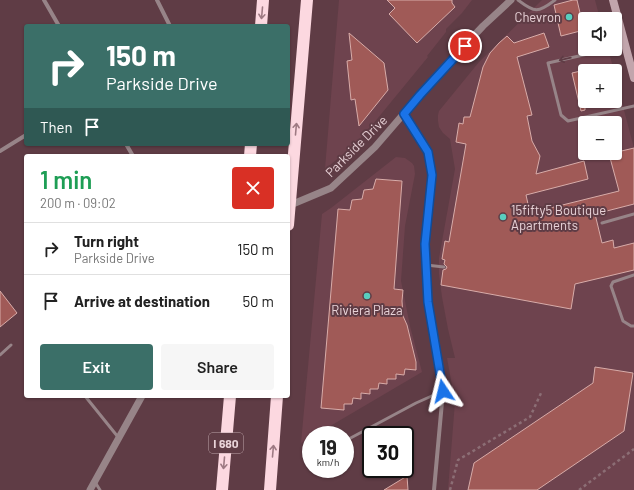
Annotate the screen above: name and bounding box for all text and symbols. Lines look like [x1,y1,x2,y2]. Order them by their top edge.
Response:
one-way arrow [258,6,265,19]
place label: Chevron [514,9,561,25]
marker: Chevron [564,12,574,22]
map controls [578,12,622,160]
button: sound [578,12,622,56]
pin [448,29,482,63]
icon: arrive [454,35,476,57]
text: 150 m [106,38,176,72]
icon: right [40,40,92,92]
one-way arrow [559,56,572,64]
button: + [578,64,622,108]
text: Parkside Drive [106,72,218,94]
street label: Parkside Drive [322,112,390,180]
icon: arrive [81,116,103,138]
button: − [578,116,622,160]
text: Then [40,118,73,136]
one-way arrow [292,122,300,135]
text: 1 min [40,165,92,194]
button: close [232,167,274,209]
text: 200 m · 09:02 [40,195,116,211]
place label: 15fifty5 Boutique Apartments [511,202,606,233]
marker: 15fifty5 Boutique Apartments [498,212,508,222]
text: Turn right [74,232,139,250]
icon: right [40,238,62,260]
text: 150 m [237,240,274,258]
text: Parkside Drive [74,250,155,266]
icon: arrive [40,290,62,312]
marker: Riviera Plaza [362,291,372,301]
text: Arrive at destination [74,292,210,310]
text: 50 m [242,292,274,310]
place label: Riviera Plaza [331,302,403,318]
button: Exit [40,344,153,390]
button: Share [161,344,274,390]
position arrow [422,370,464,412]
speed limit sign: 30 [362,426,414,478]
road number: I 680 [209,433,243,453]
text: 19 [319,435,337,459]
one-way arrow [269,445,276,458]
one-way arrow [220,456,228,469]
text: km/h [317,456,339,468]

